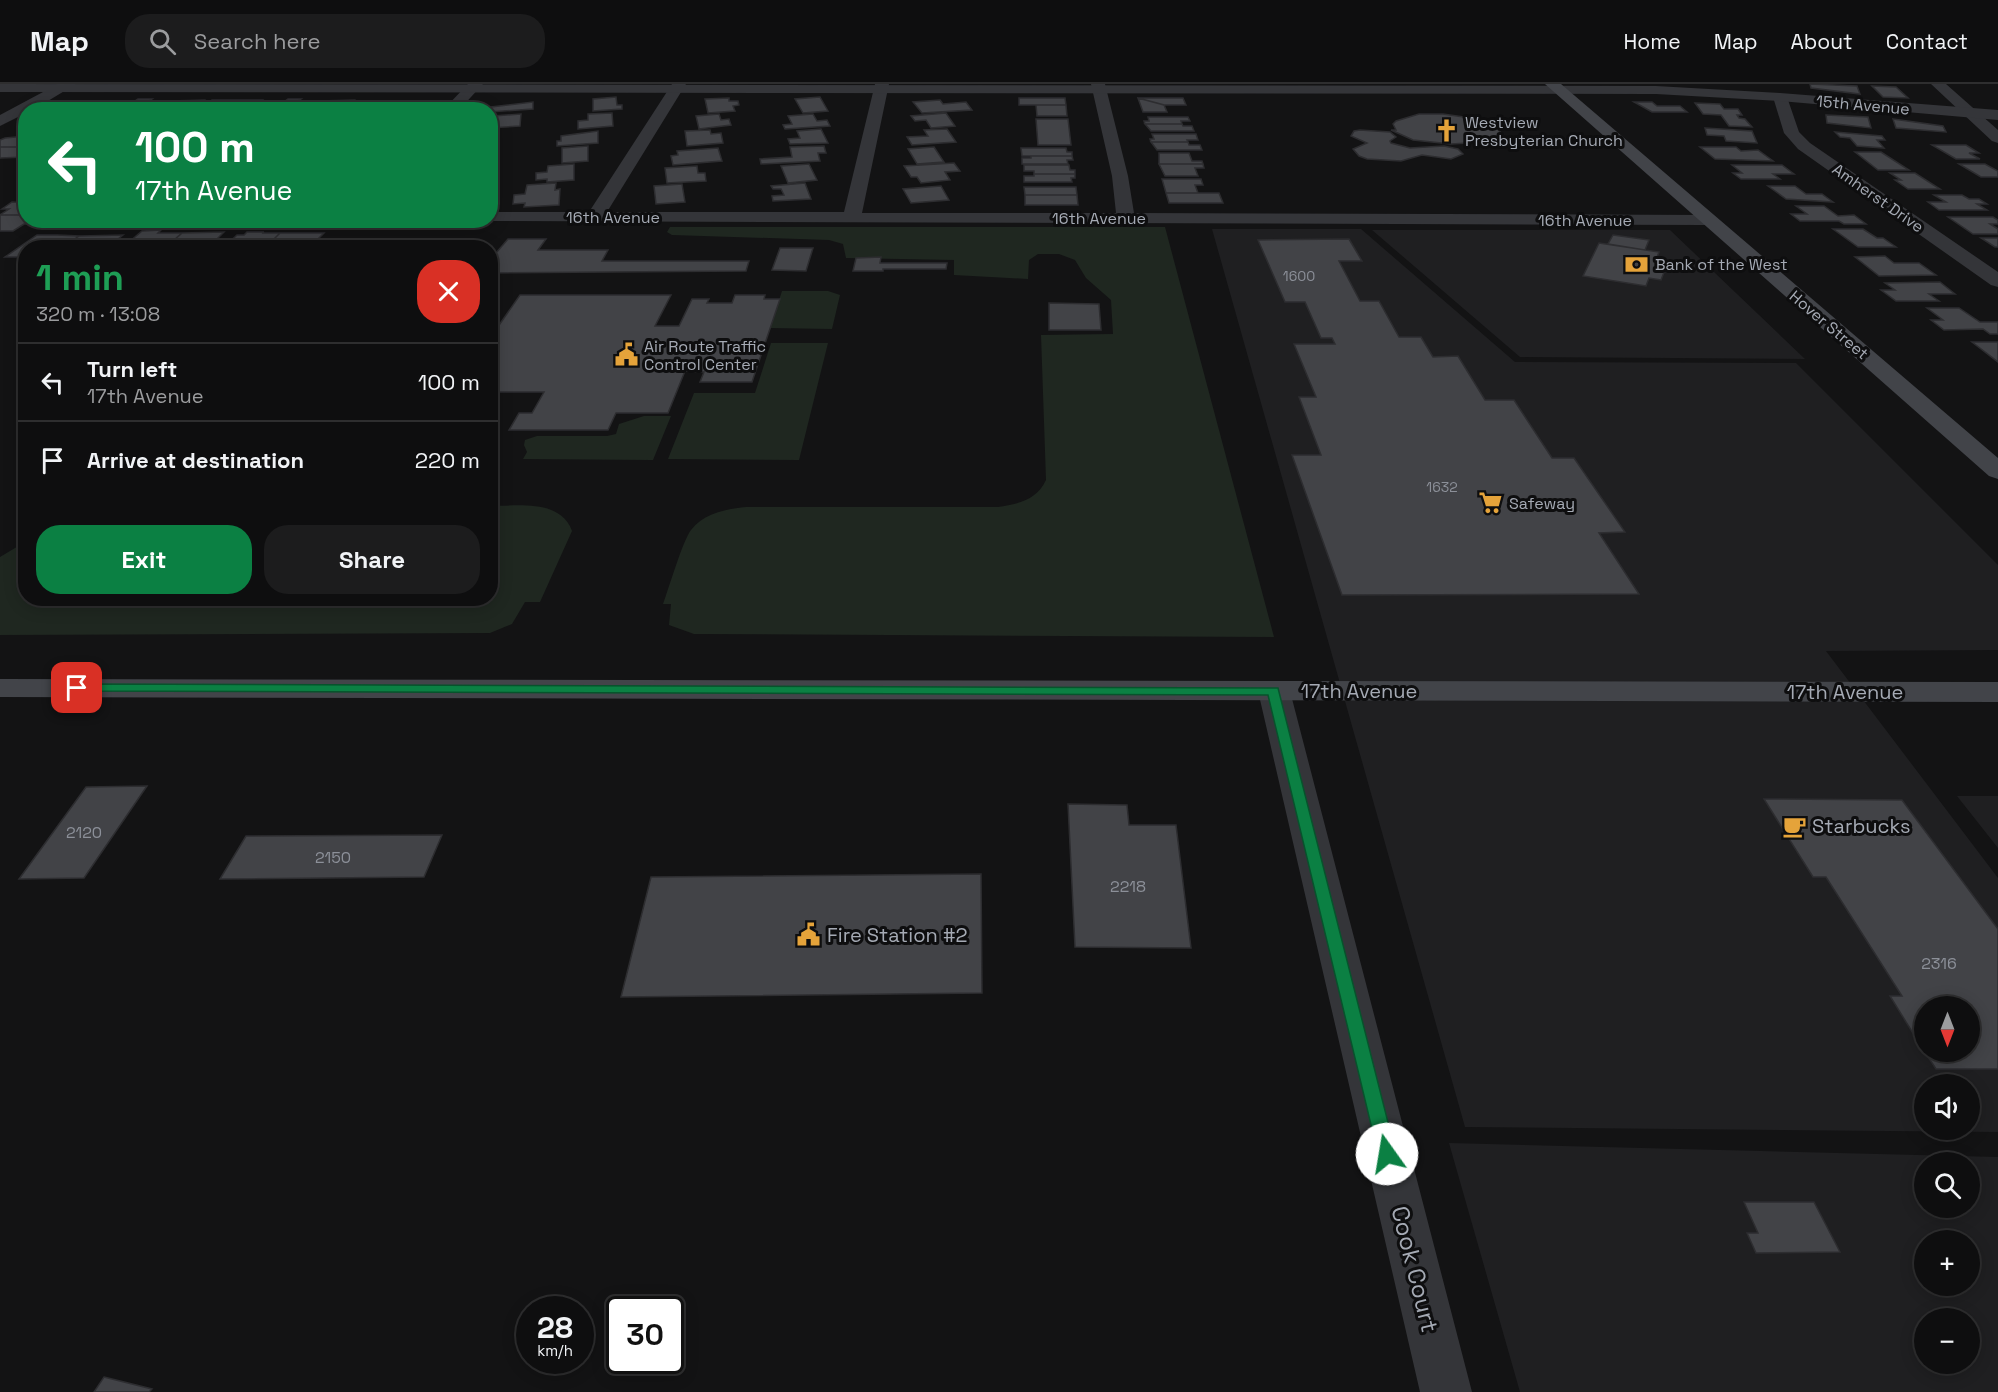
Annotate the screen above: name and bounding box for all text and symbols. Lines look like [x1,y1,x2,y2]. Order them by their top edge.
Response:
search box [125,14,545,68]
text: Map [30,23,89,59]
icon: search [146,25,179,58]
text: Search here [194,27,321,55]
text: Home [1623,28,1681,55]
text: Map [1714,28,1758,55]
text: About [1791,28,1853,55]
text: Contact [1886,28,1968,55]
street label: 15th Avenue [1815,90,1911,120]
place label: Westview Presbyterian Church [1465,112,1623,151]
church icon: Westview Presbyterian Church [1434,118,1460,144]
text: 100 m [135,121,255,174]
icon: left [36,126,114,204]
street label: Amherst Drive [1828,159,1928,237]
text: 17th Avenue [135,173,292,208]
street label: 16th Avenue [566,207,660,228]
street label: 16th Avenue [1052,208,1146,229]
street label: 16th Avenue [1538,210,1632,231]
bank icon: Bank of the West [1624,251,1650,277]
place label: Bank of the West [1655,254,1788,275]
text: 1 min [36,255,124,301]
button: close [417,260,480,323]
house number: 1600 [1283,267,1315,285]
street label: Hover Street [1785,286,1873,364]
text: 320 m · 13:08 [36,301,160,327]
place label: Air Route Traffic Control Center [644,336,766,375]
public building icon: Air Route Traffic Control Center [613,342,639,368]
text: Turn left [87,355,177,383]
icon: left [36,366,69,399]
text: 100 m [418,368,480,396]
text: 17th Avenue [87,383,204,409]
icon: arrive [36,444,69,477]
text: Arrive at destination [87,446,304,474]
text: 220 m [415,446,480,474]
house number: 1632 [1426,478,1458,496]
supermarket icon: Safeway [1478,490,1504,516]
place label: Safeway [1509,493,1575,514]
button: Exit [36,525,252,594]
button: Share [264,525,480,594]
pin [51,662,102,713]
icon: arrive [60,671,93,704]
street label: 17th Avenue [1301,678,1417,704]
street label: 17th Avenue [1787,679,1903,705]
cafe icon: Starbucks [1781,813,1807,839]
place label: Starbucks [1812,813,1911,839]
house number: 2120 [66,822,102,843]
house number: 2150 [315,847,351,868]
house number: 2218 [1110,876,1146,897]
public building icon: Fire Station #2 [796,922,822,948]
place label: Fire Station #2 [827,922,968,948]
house number: 2316 [1921,953,1957,974]
north arrow [1914,996,1980,1062]
map controls [1914,996,1980,1374]
button: sound [1914,1074,1980,1140]
position arrow [1355,1122,1419,1186]
button: search [1914,1152,1980,1218]
street label: Cook Court [1384,1203,1446,1335]
button: + [1914,1230,1980,1296]
speed limit sign: 30 [606,1296,684,1374]
text: 28 [537,1308,573,1347]
button: − [1914,1308,1980,1374]
text: km/h [537,1341,573,1360]

